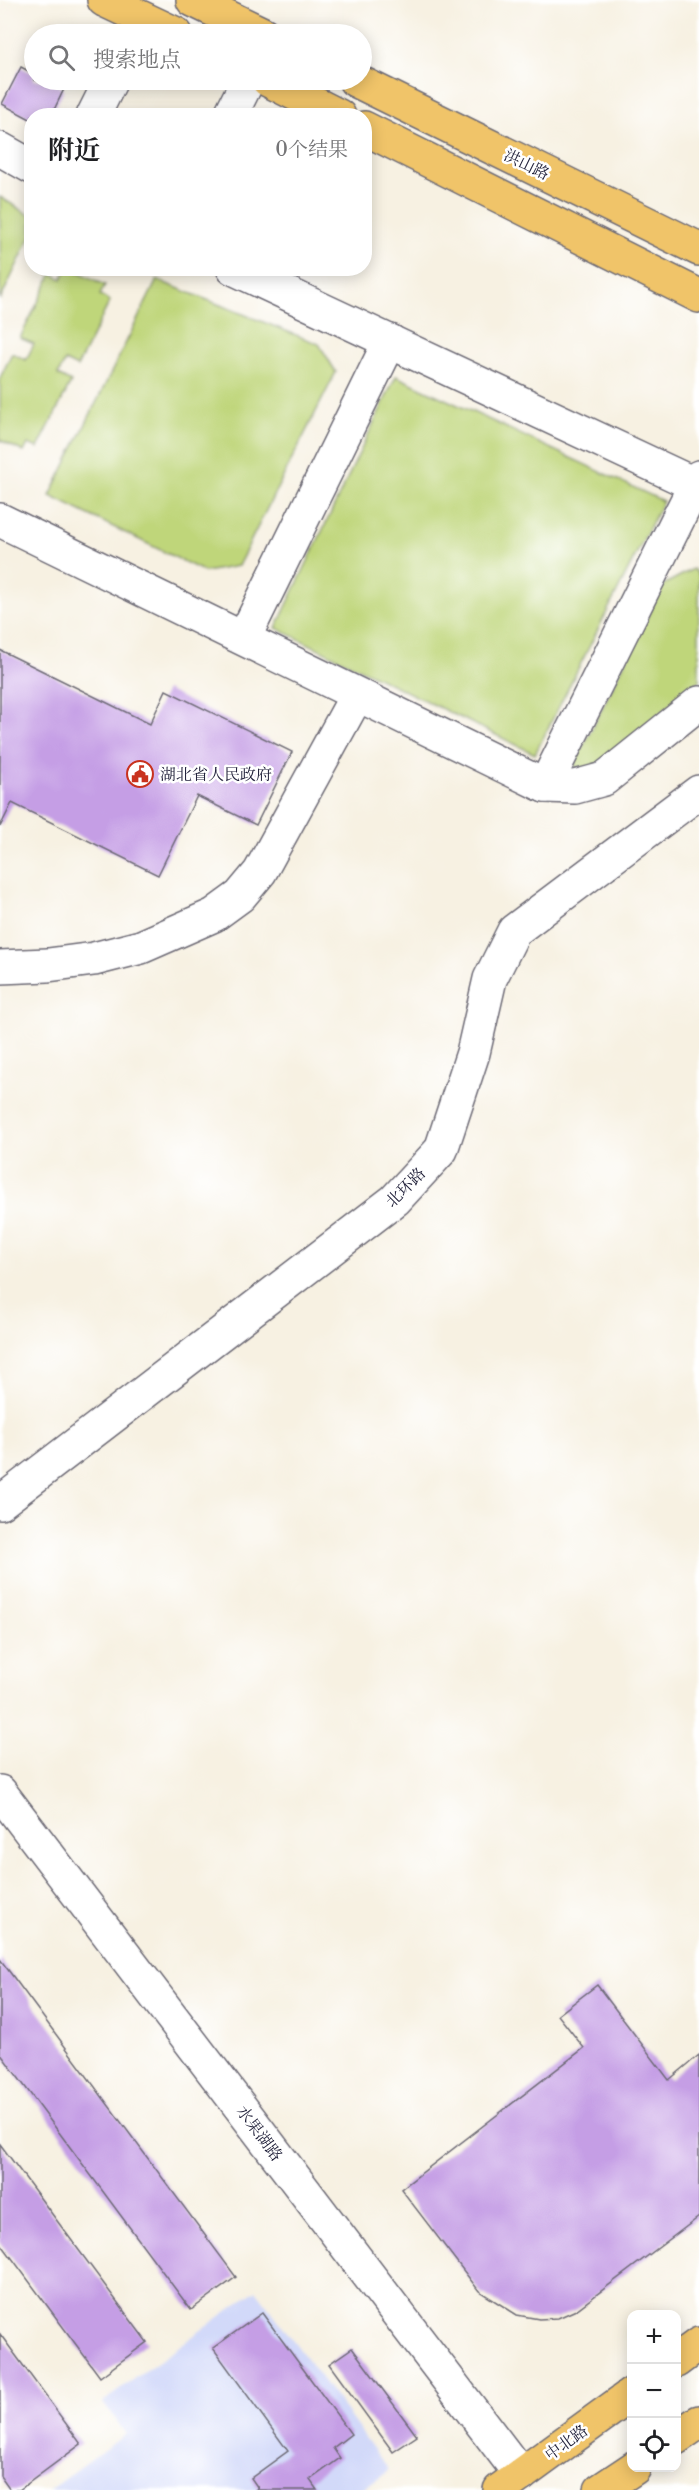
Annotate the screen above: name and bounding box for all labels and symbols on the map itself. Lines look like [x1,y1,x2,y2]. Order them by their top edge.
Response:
street label: 洪山路 [501,144,553,184]
public building icon: 湖北省人民政府 [125,759,155,789]
place label: 湖北省人民政府 [160,764,272,784]
street label: 北环路 [381,1163,429,1211]
street label: 水果湖路 [233,2101,287,2165]
street label: 中北路 [541,2420,591,2464]

